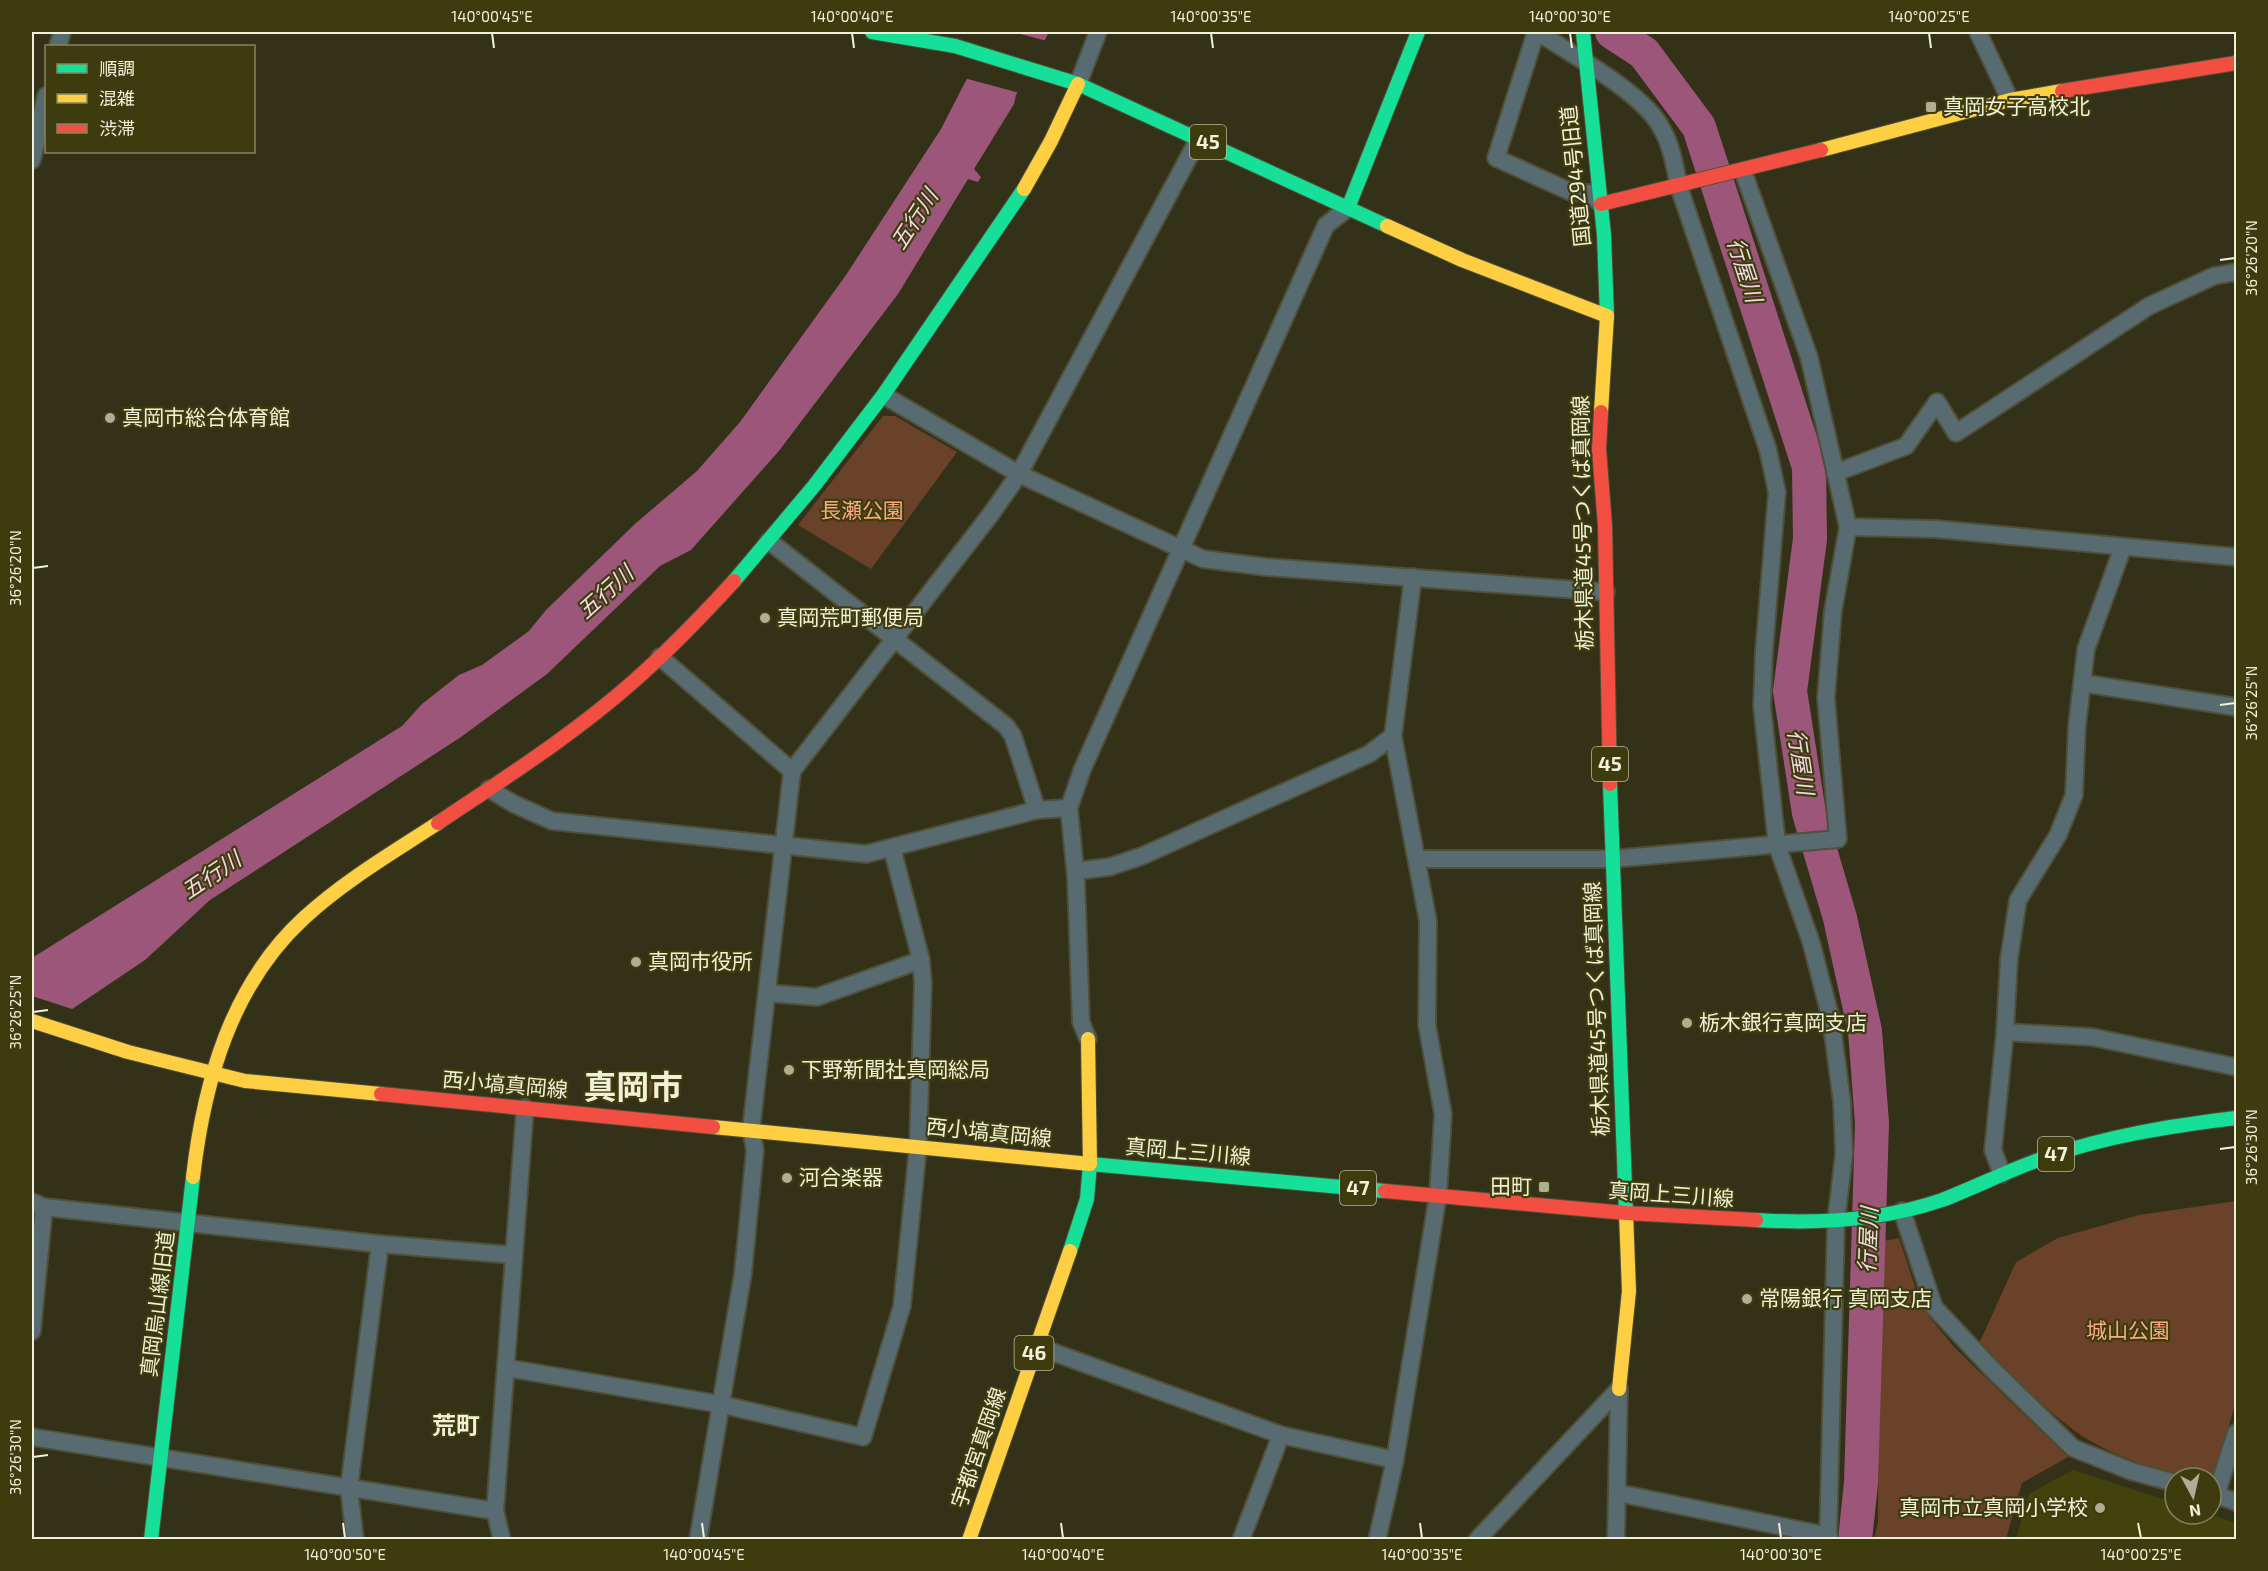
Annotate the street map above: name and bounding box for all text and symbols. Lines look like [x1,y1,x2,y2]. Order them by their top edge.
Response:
text: 140°00'45"E [451,7,533,25]
text: 140°00'40"E [811,7,893,25]
text: 140°00'35"E [1171,7,1252,25]
text: 140°00'30"E [1529,7,1611,25]
text: 140°00'25"E [1888,7,1970,25]
legend [45,45,255,153]
text: 順調 [99,57,135,79]
text: 混雑 [99,87,135,109]
place label: 真岡女子高校北 [1943,93,2090,118]
marker: 真岡女子高校北 [1924,100,1938,114]
street label: 国道294号旧道 [1555,104,1594,248]
text: 渋滞 [99,117,135,139]
road number: 45 [1190,125,1226,159]
water label: 五行川 [884,182,943,253]
text: 36°26'20"N [2242,220,2260,296]
water label: 行屋川 [1723,234,1769,307]
street label: 栃木県道45号つくば真岡線 [1567,395,1596,651]
place label: 真岡市総合体育館 [122,404,290,429]
marker: 真岡市総合体育館 [103,411,117,425]
park label: 長瀬公園 [820,497,904,522]
text: 36°26'20"N [6,530,24,606]
water label: 五行川 [571,558,639,623]
place label: 真岡荒町郵便局 [777,604,924,629]
marker: 真岡荒町郵便局 [758,611,772,625]
text: 36°26'25"N [2242,666,2260,740]
water label: 行屋川 [1784,727,1820,798]
road number: 45 [1592,747,1628,781]
water label: 五行川 [176,844,247,903]
street label: 栃木県道45号つくば真岡線 [1579,881,1612,1137]
place label: 真岡市役所 [648,948,753,973]
marker: 真岡市役所 [629,955,643,969]
text: 36°26'25"N [6,975,24,1049]
place label: 栃木銀行真岡支店 [1699,1009,1867,1034]
marker: 栃木銀行真岡支店 [1680,1016,1694,1030]
place label: 下野新聞社真岡総局 [801,1056,990,1081]
marker: 下野新聞社真岡総局 [782,1063,796,1077]
street label: 西小塙真岡線 [441,1066,569,1101]
district label: 真岡市 [584,1066,683,1106]
text: 36°26'30"N [2242,1109,2260,1185]
street label: 西小塙真岡線 [925,1112,1053,1151]
street label: 真岡上三川線 [1124,1133,1252,1168]
road number: 47 [2038,1137,2074,1171]
place label: 河合楽器 [799,1164,883,1189]
marker: 河合楽器 [780,1171,794,1185]
road number: 47 [1340,1171,1376,1205]
place label: 田町 [1490,1173,1532,1198]
street label: 真岡上三川線 [1607,1177,1735,1210]
marker: 田町 [1537,1180,1551,1194]
water label: 行屋川 [1853,1205,1881,1273]
street label: 真岡烏山線旧道 [135,1229,178,1378]
place label: 常陽銀行 真岡支店 [1759,1285,1932,1310]
marker: 常陽銀行 真岡支店 [1740,1292,1754,1306]
park label: 城山公園 [2086,1317,2170,1342]
road number: 46 [1014,1336,1054,1370]
street label: 宇都宮真岡線 [945,1384,1010,1511]
district label: 荒町 [432,1410,480,1439]
text: 36°26'30"N [6,1419,24,1495]
north arrow [2163,1466,2223,1526]
place label: 真岡市立真岡小学校 [1899,1494,2088,1519]
marker: 真岡市立真岡小学校 [2093,1501,2107,1515]
text: N [2188,1501,2202,1522]
text: 140°00'50"E [304,1545,386,1563]
text: 140°00'45"E [663,1545,745,1563]
text: 140°00'40"E [1022,1545,1104,1563]
text: 140°00'35"E [1382,1545,1463,1563]
text: 140°00'30"E [1740,1545,1822,1563]
text: 140°00'25"E [2100,1545,2182,1563]

